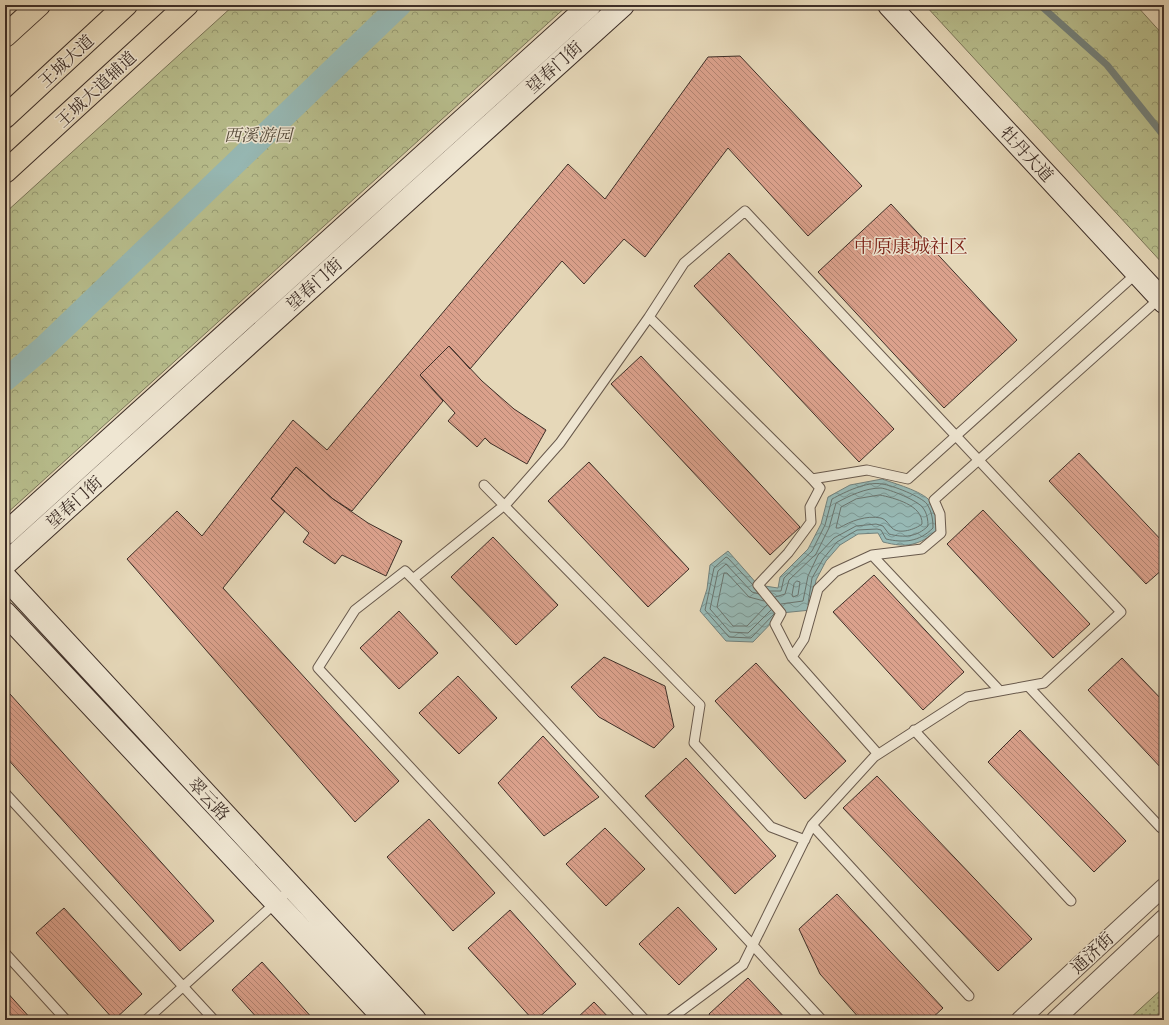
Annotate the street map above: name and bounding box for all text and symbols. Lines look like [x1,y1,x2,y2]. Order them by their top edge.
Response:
street label: 王城大道 [34,30,99,93]
street label: 望春门街 [521,36,587,99]
street label: 王城大道辅道 [51,46,141,133]
street label: 牡丹大道 [995,122,1058,187]
park label: 西溪游园 [224,124,295,147]
district label: 中原康城社区 [854,234,968,260]
street label: 望春门街 [281,253,347,316]
street label: 望春门街 [41,471,107,534]
street label: 翠云路 [183,773,234,826]
street label: 通济街 [1066,928,1119,979]

